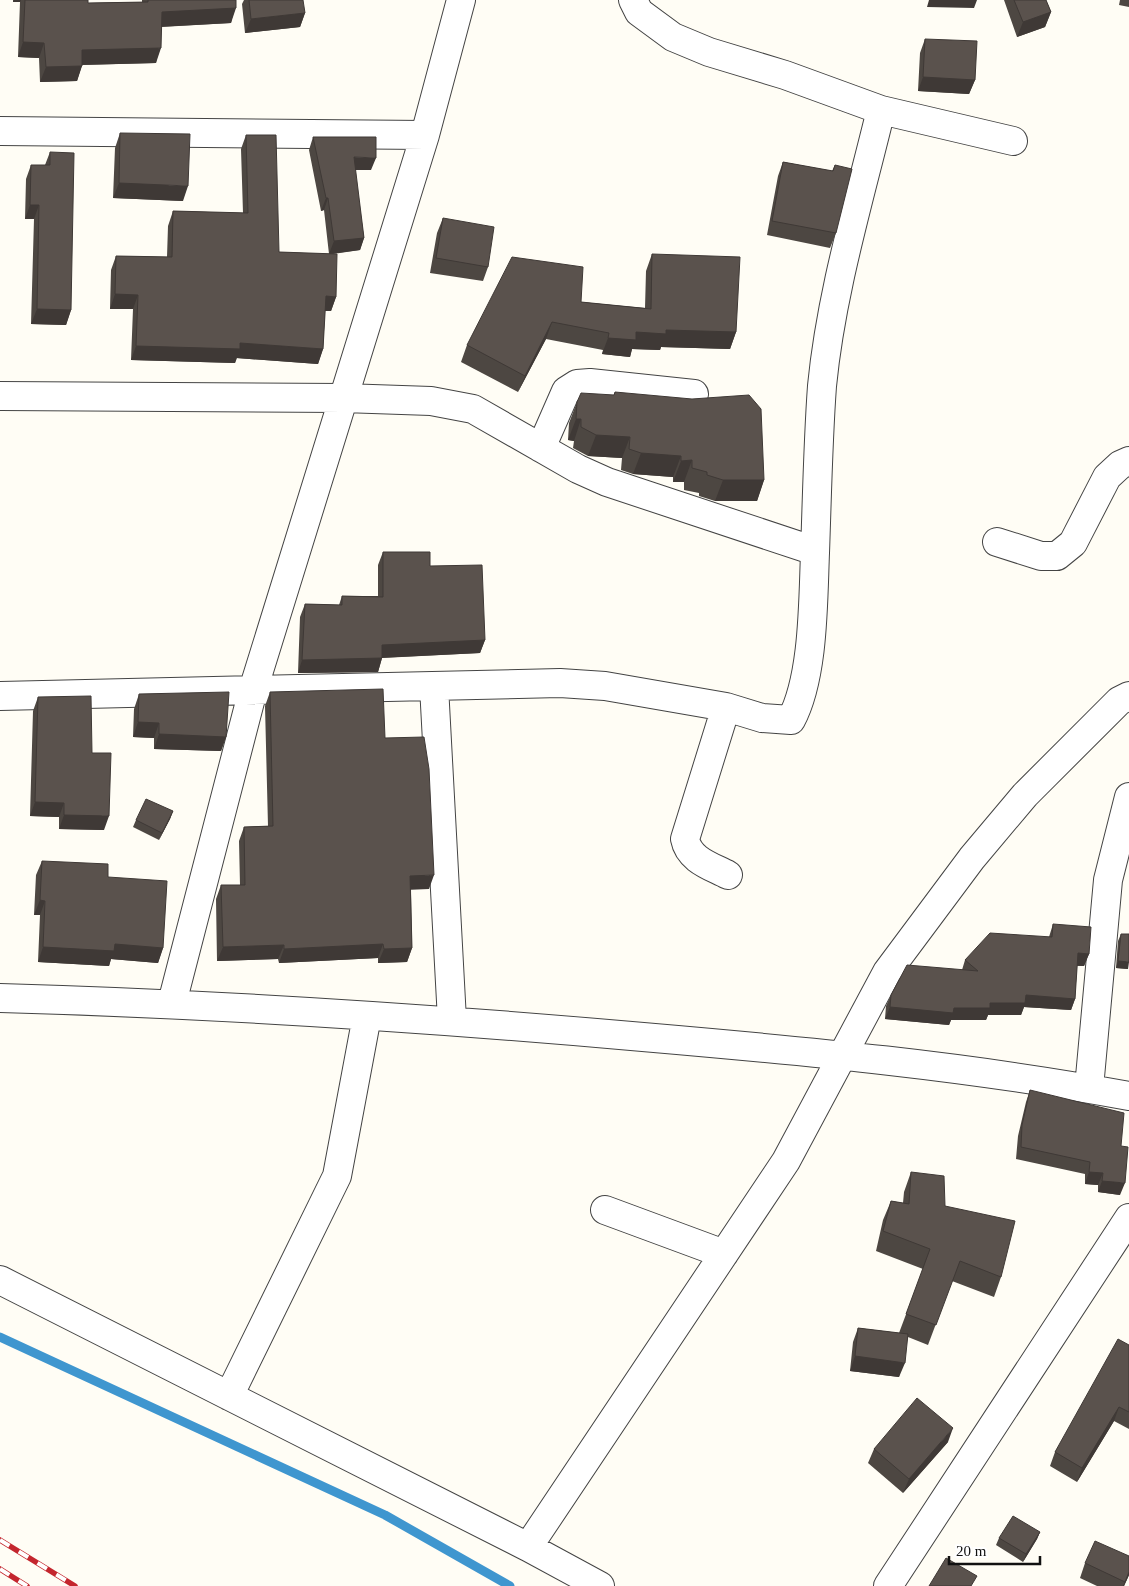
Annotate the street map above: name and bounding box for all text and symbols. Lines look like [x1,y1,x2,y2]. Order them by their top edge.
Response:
scale bar [949,1534,1040,1566]
text: 20 m [956,1543,987,1559]

